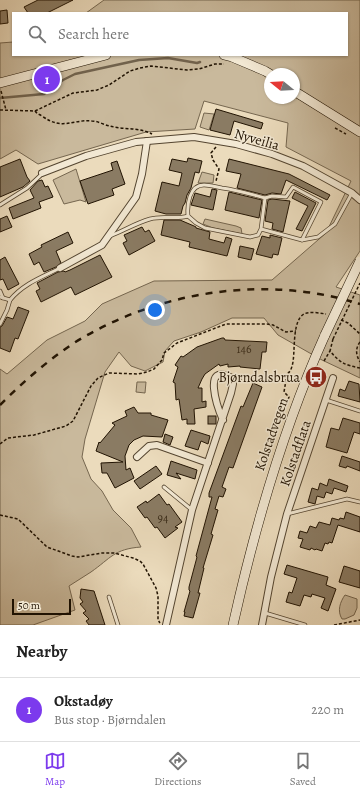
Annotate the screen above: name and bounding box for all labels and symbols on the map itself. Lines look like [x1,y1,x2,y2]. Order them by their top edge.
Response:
pin: 1 [34,64,60,94]
north arrow [264,68,300,104]
street label: Nyveilia [232,124,282,155]
your location [145,300,165,320]
house number: 146 [236,341,252,357]
bus stop icon: Bjørndalsbrua [303,364,329,390]
place label: Bjørndalsbrua [218,368,300,387]
street label: Kolstadvegen [250,395,293,473]
street label: Kolstadflata [275,417,316,489]
house number: 94 [158,510,169,526]
scale bar [12,597,71,616]

